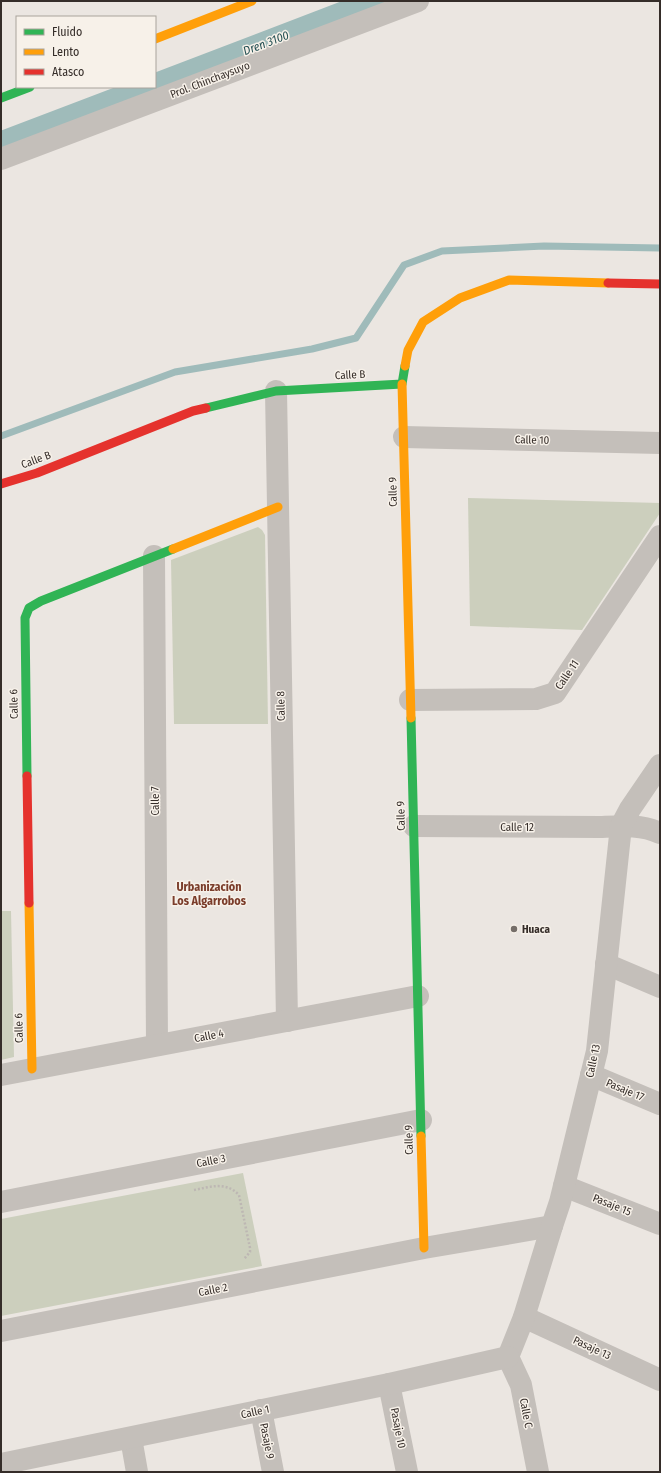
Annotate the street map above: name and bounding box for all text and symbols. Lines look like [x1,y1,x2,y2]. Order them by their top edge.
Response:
legend [16,16,156,88]
text: Fluido [52,25,82,39]
water label: Dren 3100 [241,28,291,58]
text: Lento [52,45,79,59]
street label: Prol. Chinchaysuyo [168,59,252,101]
text: Atasco [52,65,84,79]
street label: Calle B [334,368,366,382]
street label: Calle 10 [515,433,550,447]
street label: Calle B [19,449,53,471]
street label: Calle 9 [386,477,400,507]
street label: Calle 11 [552,658,582,692]
street label: Calle 6 [7,688,21,719]
street label: Calle 8 [274,690,288,721]
street label: Calle 7 [149,786,162,816]
street label: Calle 9 [394,801,408,831]
street label: Calle 12 [500,821,534,834]
district label: Urbanización Los Algarrobos [172,880,247,908]
place label: Huaca [522,923,550,936]
marker: Huaca [509,924,519,934]
street label: Calle 6 [12,1012,26,1043]
street label: Calle 4 [193,1027,226,1045]
street label: Calle 13 [583,1043,603,1079]
street label: Pasaje 17 [604,1076,646,1104]
street label: Calle 9 [402,1125,416,1155]
street label: Calle 3 [195,1152,227,1170]
street label: Pasaje 15 [591,1191,633,1219]
street label: Calle 2 [197,1281,229,1299]
street label: Pasaje 13 [571,1334,613,1362]
street label: Calle C [517,1397,535,1429]
street label: Calle 1 [240,1403,270,1421]
street label: Pasaje 10 [388,1407,408,1450]
street label: Pasaje 9 [257,1422,277,1460]

